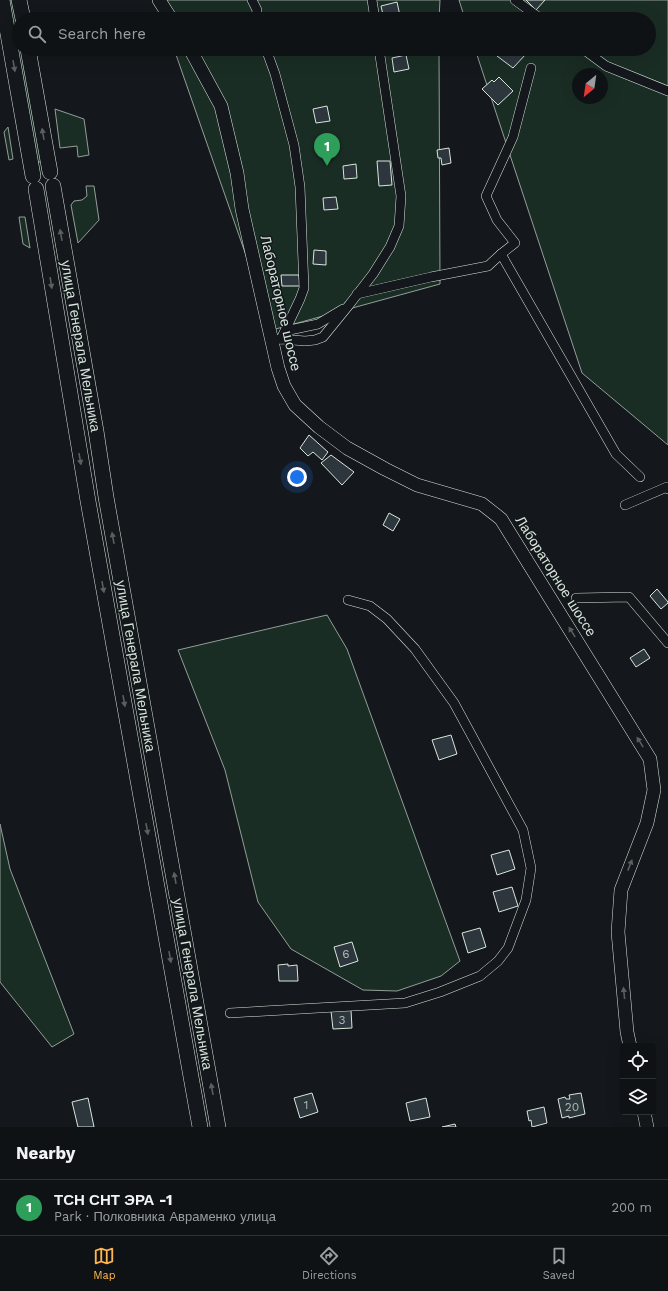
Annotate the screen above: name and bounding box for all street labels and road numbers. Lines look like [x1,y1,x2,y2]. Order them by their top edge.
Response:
street label: Лабораторное шоссе [258,234,304,373]
street label: улица Генерала Мельника [58,259,104,433]
street label: Лабораторное шоссе [512,513,600,639]
street label: улица Генерала Мельника [113,579,159,753]
street label: улица Генерала Мельника [170,897,216,1071]

